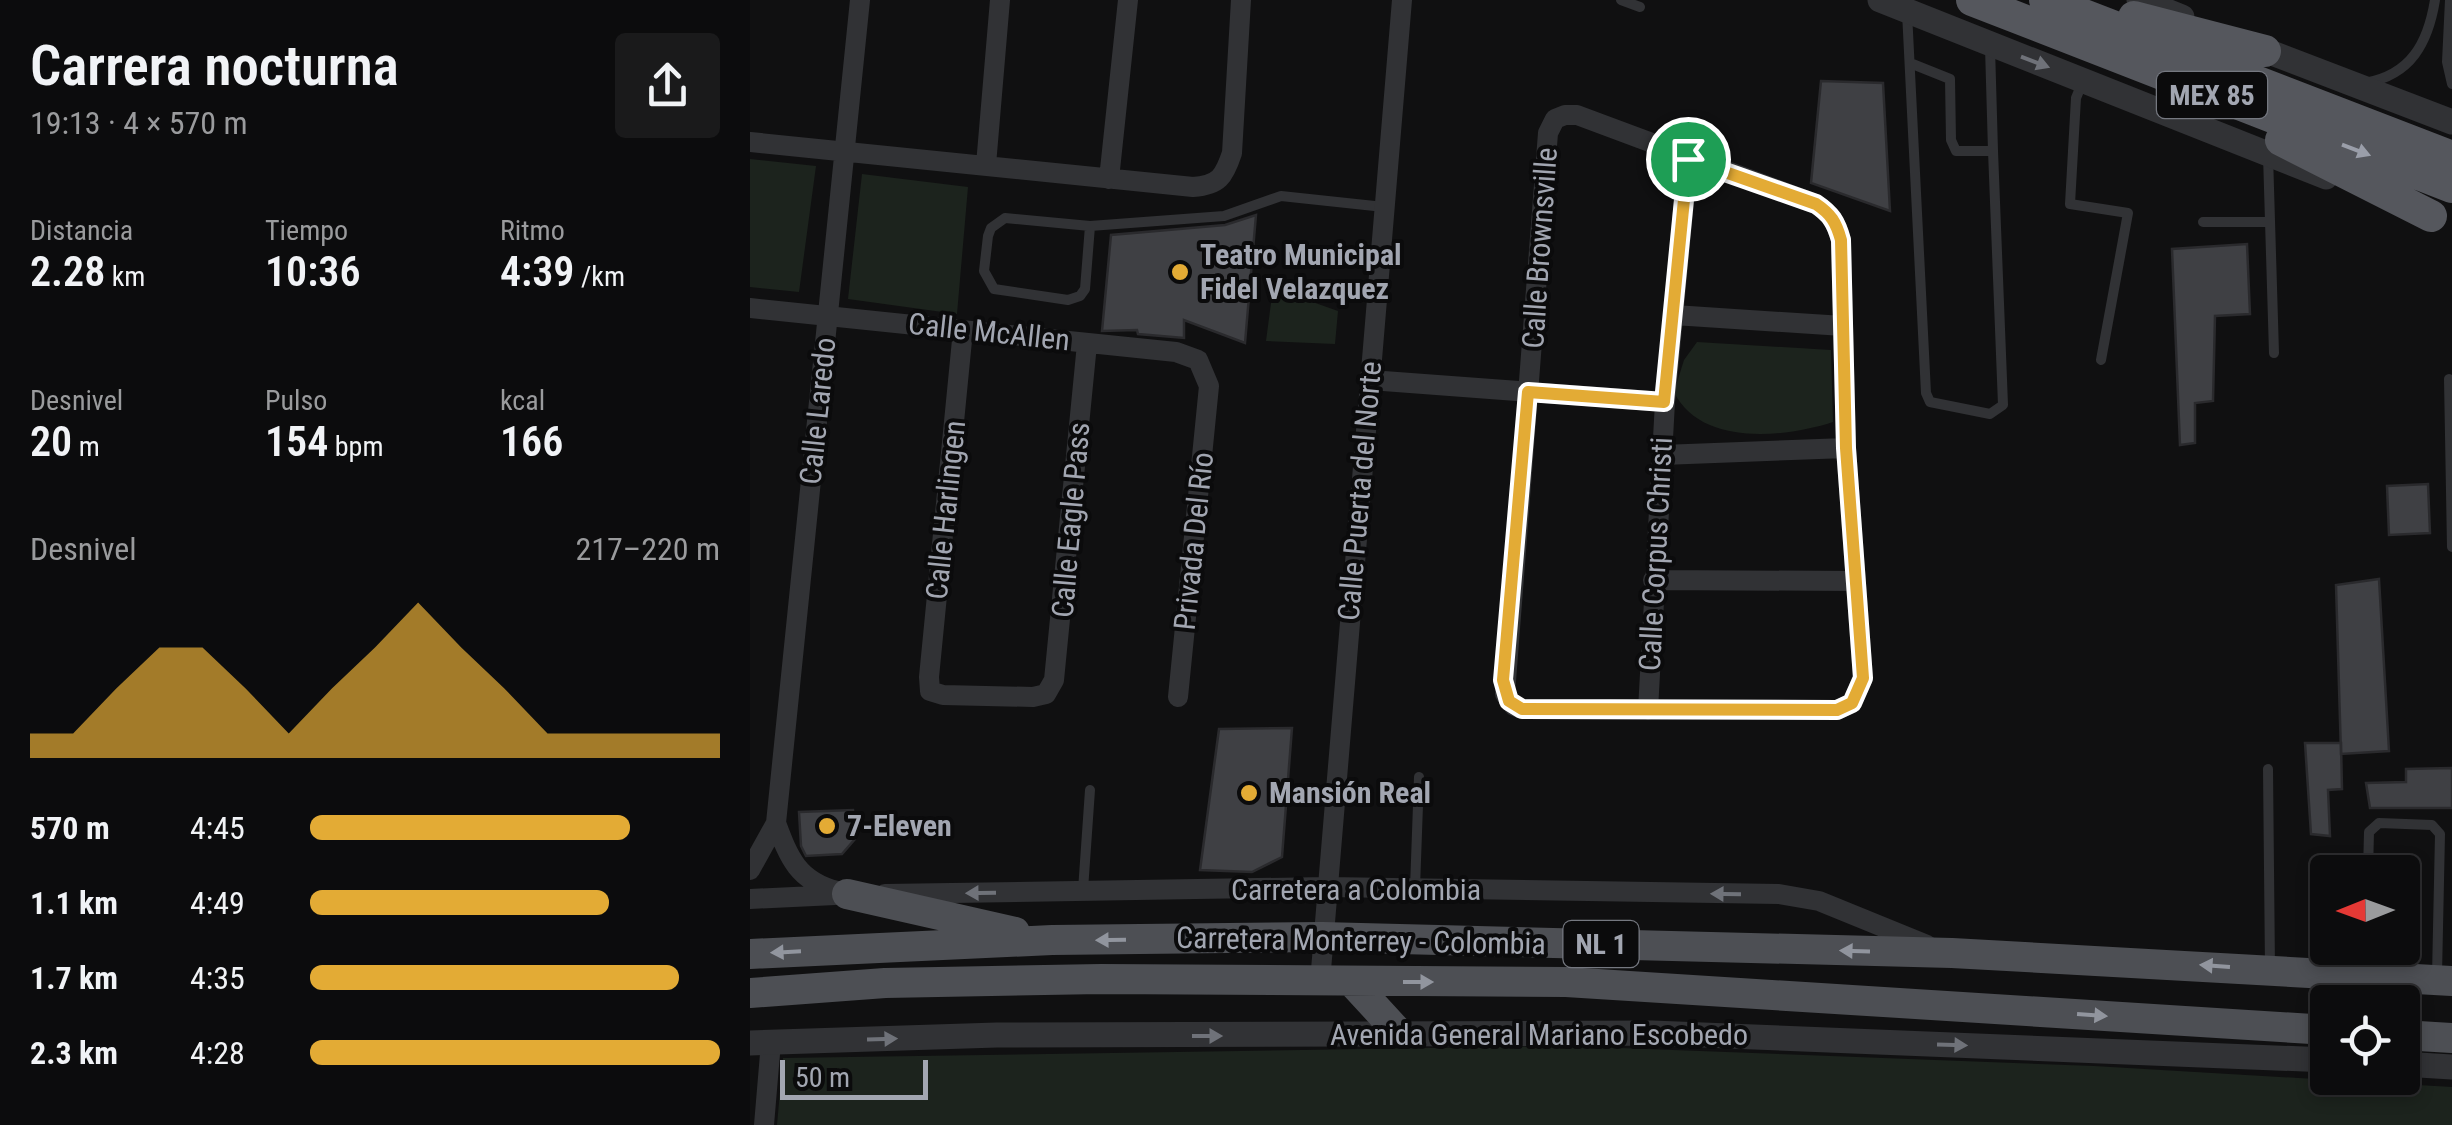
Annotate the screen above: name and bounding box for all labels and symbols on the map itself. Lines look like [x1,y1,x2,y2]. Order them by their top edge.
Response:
one-way arrow [2021,55,2051,70]
road number: MEX 85 [2157,72,2267,118]
pin [1646,117,1731,202]
one-way arrow [2342,143,2372,158]
street label: Calle Brownsville [1515,146,1564,350]
place label: Teatro Municipal Fidel Velazquez [1200,237,1402,306]
marker: Teatro Municipal Fidel Velazquez [1169,261,1191,283]
street label: Calle McAllen [907,306,1072,357]
street label: Calle Laredo [792,336,843,486]
street label: Calle Puerta del Norte [1331,360,1388,622]
street label: Calle Harlingen [919,419,972,601]
street label: Calle Eagle Pass [1045,421,1096,619]
street label: Calle Corpus Christi [1632,436,1679,672]
street label: Privada Del Río [1167,450,1220,632]
place label: Mansión Real [1269,775,1431,810]
marker: Mansión Real [1238,782,1260,804]
place label: 7-Eleven [847,808,952,843]
marker: 7-Eleven [816,815,838,837]
north arrow [2310,855,2420,965]
street label: Carretera a Colombia [1231,872,1481,907]
one-way arrow [964,885,996,901]
one-way arrow [1709,885,1741,901]
street label: Carretera Monterrey - Colombia [1176,920,1546,961]
road number: NL 1 [1564,921,1638,967]
one-way arrow [1094,932,1126,948]
one-way arrow [1839,942,1871,958]
one-way arrow [769,944,801,960]
one-way arrow [2199,958,2230,974]
one-way arrow [1402,974,1434,990]
one-way arrow [2076,1007,2108,1023]
street label: Avenida General Mariano Escobedo [1330,1017,1748,1052]
one-way arrow [1192,1028,1224,1044]
one-way arrow [867,1030,899,1046]
one-way arrow [1937,1037,1969,1053]
scale bar [780,1055,928,1100]

